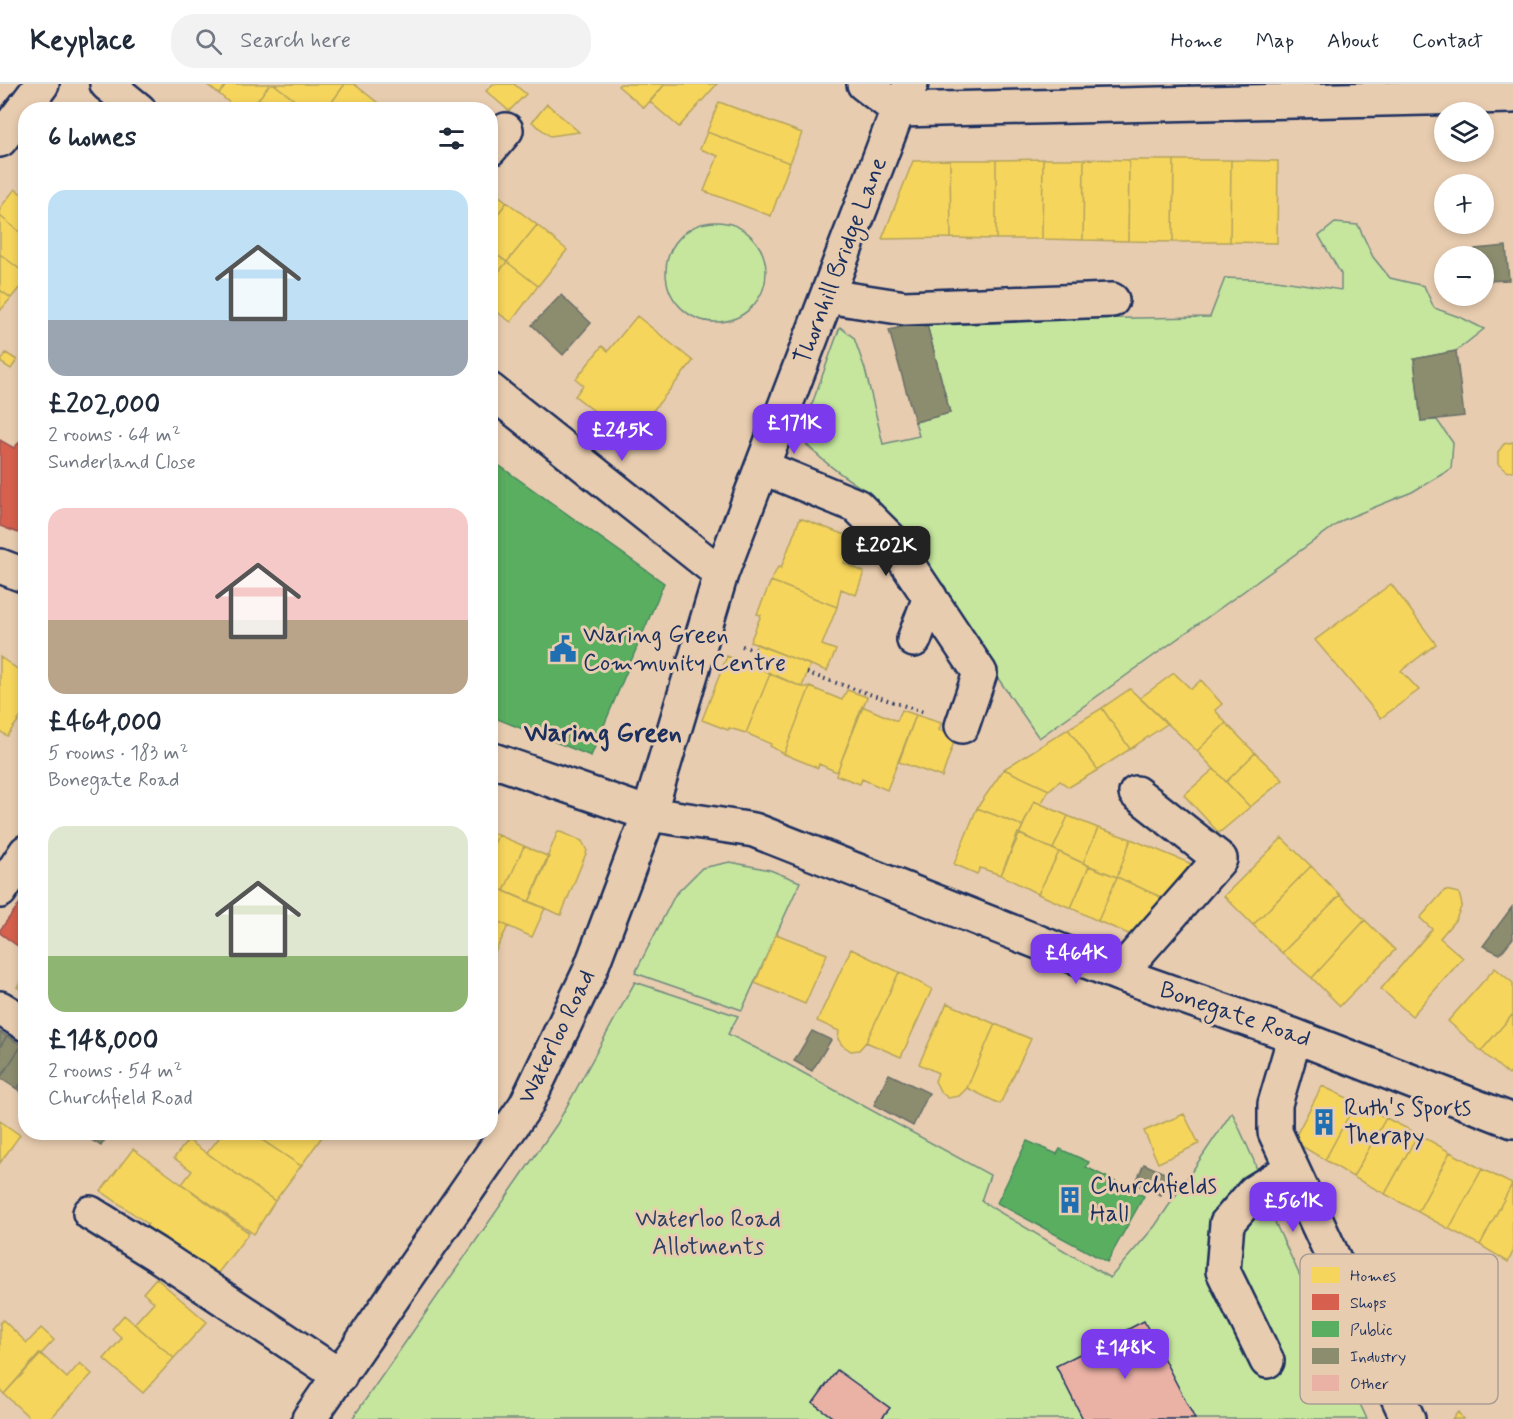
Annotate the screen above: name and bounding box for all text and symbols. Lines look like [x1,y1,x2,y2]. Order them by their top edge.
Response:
search box [171,14,591,68]
text: Keyplace [30,23,135,60]
icon: search [192,25,225,58]
text: Search here [240,27,351,55]
text: Home [1171,27,1223,55]
text: Map [1256,27,1294,55]
text: About [1327,27,1379,55]
text: Contact [1412,27,1483,55]
map controls [1434,102,1494,306]
button: layers [1434,102,1494,162]
text: 6 homes [48,121,136,155]
icon: filters [435,122,468,155]
street label: Thornhill Bridge Lane [787,153,897,370]
button: + [1434,174,1494,234]
icon: home [204,229,312,337]
button: − [1434,246,1494,306]
text: £202,000 [48,388,160,422]
pin: £171K [752,404,836,455]
text: £171K [767,410,821,437]
pin: £245K [580,411,664,462]
text: £245K [591,417,653,444]
text: 2 rooms · 64 m² [48,422,181,449]
text: Sunderland Close [48,449,196,476]
pin: £202K [844,526,928,577]
text: £202K [855,532,917,559]
icon: home [204,547,312,655]
place label: Waring Green Community Centre [583,620,786,679]
public building icon: Waring Green Community Centre [548,634,578,664]
text: £464,000 [48,706,162,740]
district label: Waring Green [523,717,682,752]
text: 5 rooms · 183 m² [48,740,188,767]
text: Bonegate Road [48,767,179,794]
icon: home [204,865,312,973]
pin: £464K [1034,934,1118,985]
text: £464K [1045,940,1107,967]
street label: Waterloo Road [511,965,603,1109]
street label: Bonegate Road [1155,975,1315,1057]
text: £148,000 [48,1024,158,1058]
text: 2 rooms · 54 m² [48,1058,182,1085]
text: Churchfield Road [48,1085,193,1112]
place label: Ruth's Sports Therapy [1344,1093,1471,1152]
building icon: Ruth's Sports Therapy [1309,1107,1339,1137]
place label: Churchfields Hall [1090,1171,1217,1230]
pin: £561K [1251,1182,1335,1233]
building icon: Churchfields Hall [1055,1185,1085,1215]
text: £561K [1264,1188,1323,1215]
park label: Waterloo Road Allotments [635,1204,781,1263]
legend [1300,1254,1498,1404]
text: Homes [1350,1266,1396,1287]
text: Shops [1350,1293,1387,1314]
text: Public [1350,1320,1393,1341]
pin: £148K [1083,1329,1167,1380]
text: £148K [1095,1335,1155,1362]
text: Industry [1350,1347,1406,1368]
text: Other [1350,1374,1389,1395]

